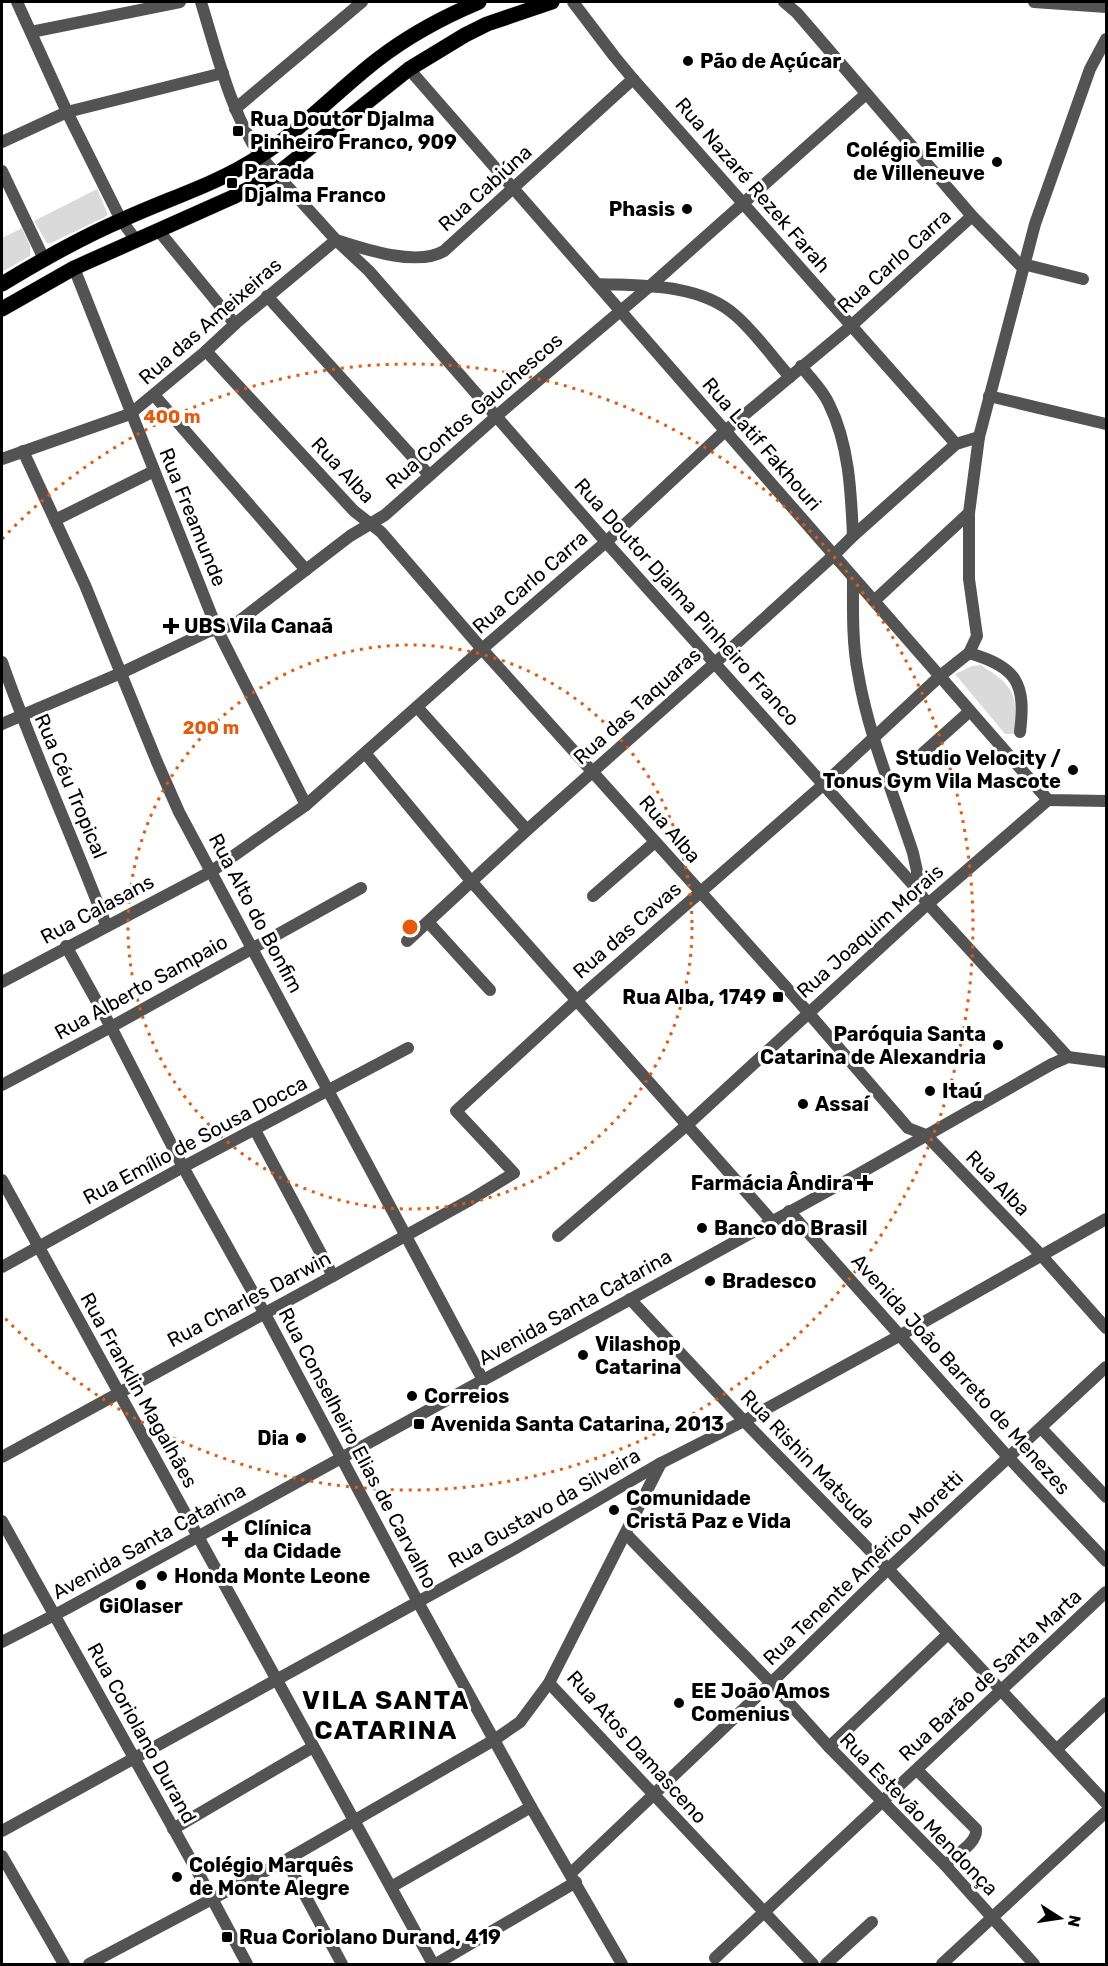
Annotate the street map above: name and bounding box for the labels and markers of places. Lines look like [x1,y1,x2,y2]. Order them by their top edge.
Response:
place label: Pão de Açúcar [700,49,841,73]
marker: Pão de Açúcar [681,54,695,68]
place label: Rua Doutor Djalma Pinheiro Franco, 909 [250,107,457,154]
marker: Rua Doutor Djalma Pinheiro Franco, 909 [231,124,245,138]
place label: Colégio Emilie de Villeneuve [846,138,985,185]
marker: Colégio Emilie de Villeneuve [990,155,1004,169]
place label: Parada Djalma Franco [244,160,386,207]
marker: Parada Djalma Franco [225,176,239,190]
place label: Phasis [609,197,675,221]
marker: Phasis [680,202,694,216]
place label: UBS Vila Canaã [184,614,333,638]
marker: UBS Vila Canaã [162,617,180,635]
place label: Studio Velocity / Tonus Gym Vila Mascote [823,746,1061,793]
marker: Studio Velocity / Tonus Gym Vila Mascote [1066,763,1080,777]
centre of rings [400,917,420,937]
place label: Rua Alba, 1749 [622,985,766,1009]
marker: Rua Alba, 1749 [771,990,785,1004]
place label: Paróquia Santa Catarina de Alexandria [760,1022,986,1069]
marker: Paróquia Santa Catarina de Alexandria [991,1038,1005,1052]
place label: Itaú [942,1079,982,1103]
marker: Itaú [923,1084,937,1098]
place label: Assaí [815,1092,870,1116]
marker: Assaí [796,1097,810,1111]
place label: Farmácia Ândira [691,1171,853,1195]
marker: Farmácia Ândira [858,1176,872,1190]
place label: Banco do Brasil [714,1216,867,1240]
marker: Banco do Brasil [695,1221,709,1235]
place label: Bradesco [722,1269,816,1293]
marker: Bradesco [703,1274,717,1288]
place label: Vilashop Catarina [595,1332,681,1379]
marker: Vilashop Catarina [576,1348,590,1362]
place label: Correios [424,1384,509,1408]
marker: Correios [405,1389,419,1403]
place label: Avenida Santa Catarina, 2013 [431,1412,724,1436]
marker: Avenida Santa Catarina, 2013 [412,1417,426,1431]
place label: Dia [257,1426,289,1450]
marker: Dia [294,1431,308,1445]
place label: Comunidade Cristã Paz e Vida [626,1486,791,1533]
marker: Comunidade Cristã Paz e Vida [607,1503,621,1517]
place label: Clínica da Cidade [244,1516,341,1563]
marker: Clínica da Cidade [221,1530,239,1548]
place label: Honda Monte Leone [174,1564,370,1588]
marker: Honda Monte Leone [155,1569,169,1583]
marker: GiOlaser [134,1578,148,1592]
place label: GiOlaser [99,1594,183,1618]
place label: EE João Amos Comenius [691,1679,830,1726]
marker: EE João Amos Comenius [672,1696,686,1710]
place label: Colégio Marquês de Monte Alegre [189,1853,353,1900]
marker: Colégio Marquês de Monte Alegre [170,1870,184,1884]
place label: Rua Coriolano Durand, 419 [239,1925,501,1949]
marker: Rua Coriolano Durand, 419 [220,1930,234,1944]

